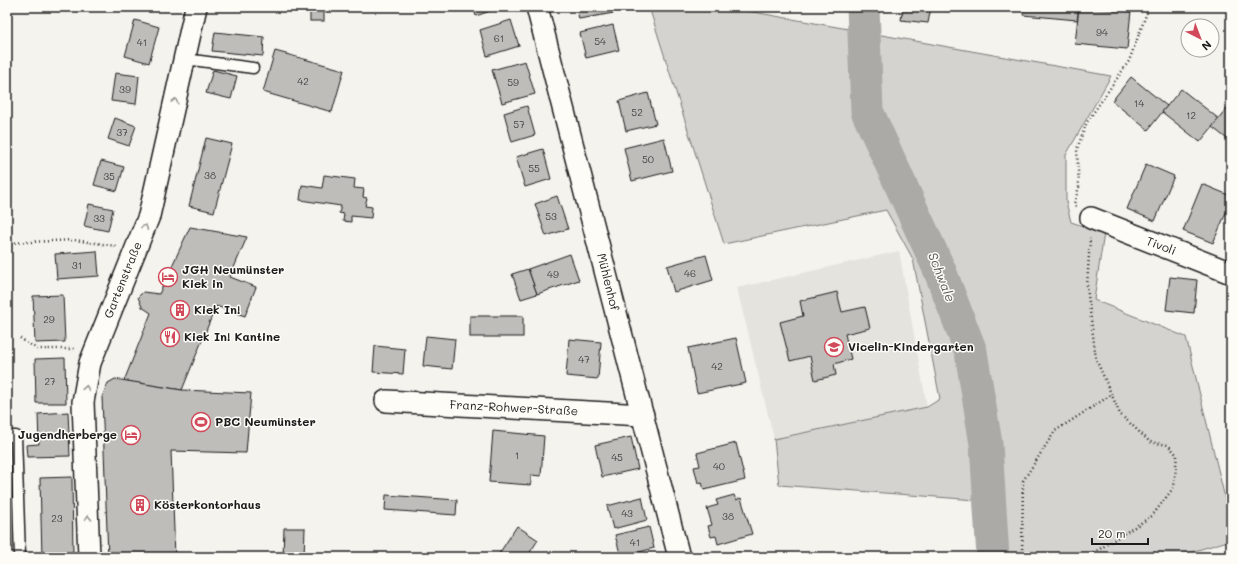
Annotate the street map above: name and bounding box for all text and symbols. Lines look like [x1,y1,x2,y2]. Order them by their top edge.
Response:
north arrow [1180,18,1220,58]
house number: 94 [1096,25,1108,39]
house number: 61 [494,31,504,45]
house number: 54 [594,34,606,48]
house number: 41 [137,35,147,49]
text: N [1199,37,1215,54]
house number: 42 [297,74,309,88]
house number: 59 [507,75,519,89]
house number: 39 [119,82,131,96]
house number: 14 [1134,96,1144,110]
one-way arrow [170,98,179,105]
house number: 52 [631,105,643,119]
house number: 12 [1186,108,1196,122]
house number: 57 [513,117,525,131]
house number: 37 [116,125,128,139]
house number: 50 [642,152,654,166]
house number: 55 [528,161,540,175]
house number: 38 [204,168,216,182]
house number: 35 [103,169,115,183]
house number: 53 [545,209,557,223]
house number: 33 [93,211,105,225]
one-way arrow [140,224,148,231]
street label: Tivoli [1144,232,1178,258]
street label: Gartenstraße [99,239,145,320]
water label: Schwale [925,250,960,304]
street label: Mühlenhof [594,251,624,312]
house number: 31 [72,258,82,272]
place label: JGH Neumünster Kiek in [182,261,284,291]
hotel icon: JGH Neumünster Kiek in [157,266,179,288]
house number: 46 [684,266,696,280]
house number: 49 [547,267,559,281]
building icon: Kiek In! [169,299,191,321]
place label: Kiek In! [194,301,240,317]
house number: 29 [43,312,55,326]
restaurant icon: Kiek In! Kantine [159,326,181,348]
place label: Kiek In! Kantine [184,328,280,344]
school or university icon: Vicelin-Kindergarten [823,336,845,358]
place label: Vicelin-Kindergarten [848,338,974,354]
house number: 47 [578,352,590,366]
house number: 42 [711,359,723,373]
house number: 27 [44,374,56,388]
one-way arrow [81,385,89,391]
street label: Franz-Rohwer-Straße [449,396,579,418]
sports icon: PBC Neumünster [190,411,212,433]
place label: PBC Neumünster [215,413,316,429]
hotel icon: Jugendherberge [120,424,142,446]
place label: Jugendherberge [18,426,117,442]
house number: 1 [515,448,519,462]
house number: 45 [611,450,623,464]
house number: 40 [713,459,725,473]
building icon: Kösterkontorhaus [129,494,151,516]
place label: Kösterkontorhaus [154,496,261,512]
house number: 43 [621,506,633,520]
house number: 38 [722,509,734,523]
house number: 23 [51,511,63,525]
one-way arrow [84,515,92,521]
scale bar [1092,520,1148,546]
text: 20 m [1098,525,1126,541]
house number: 41 [630,535,640,549]

